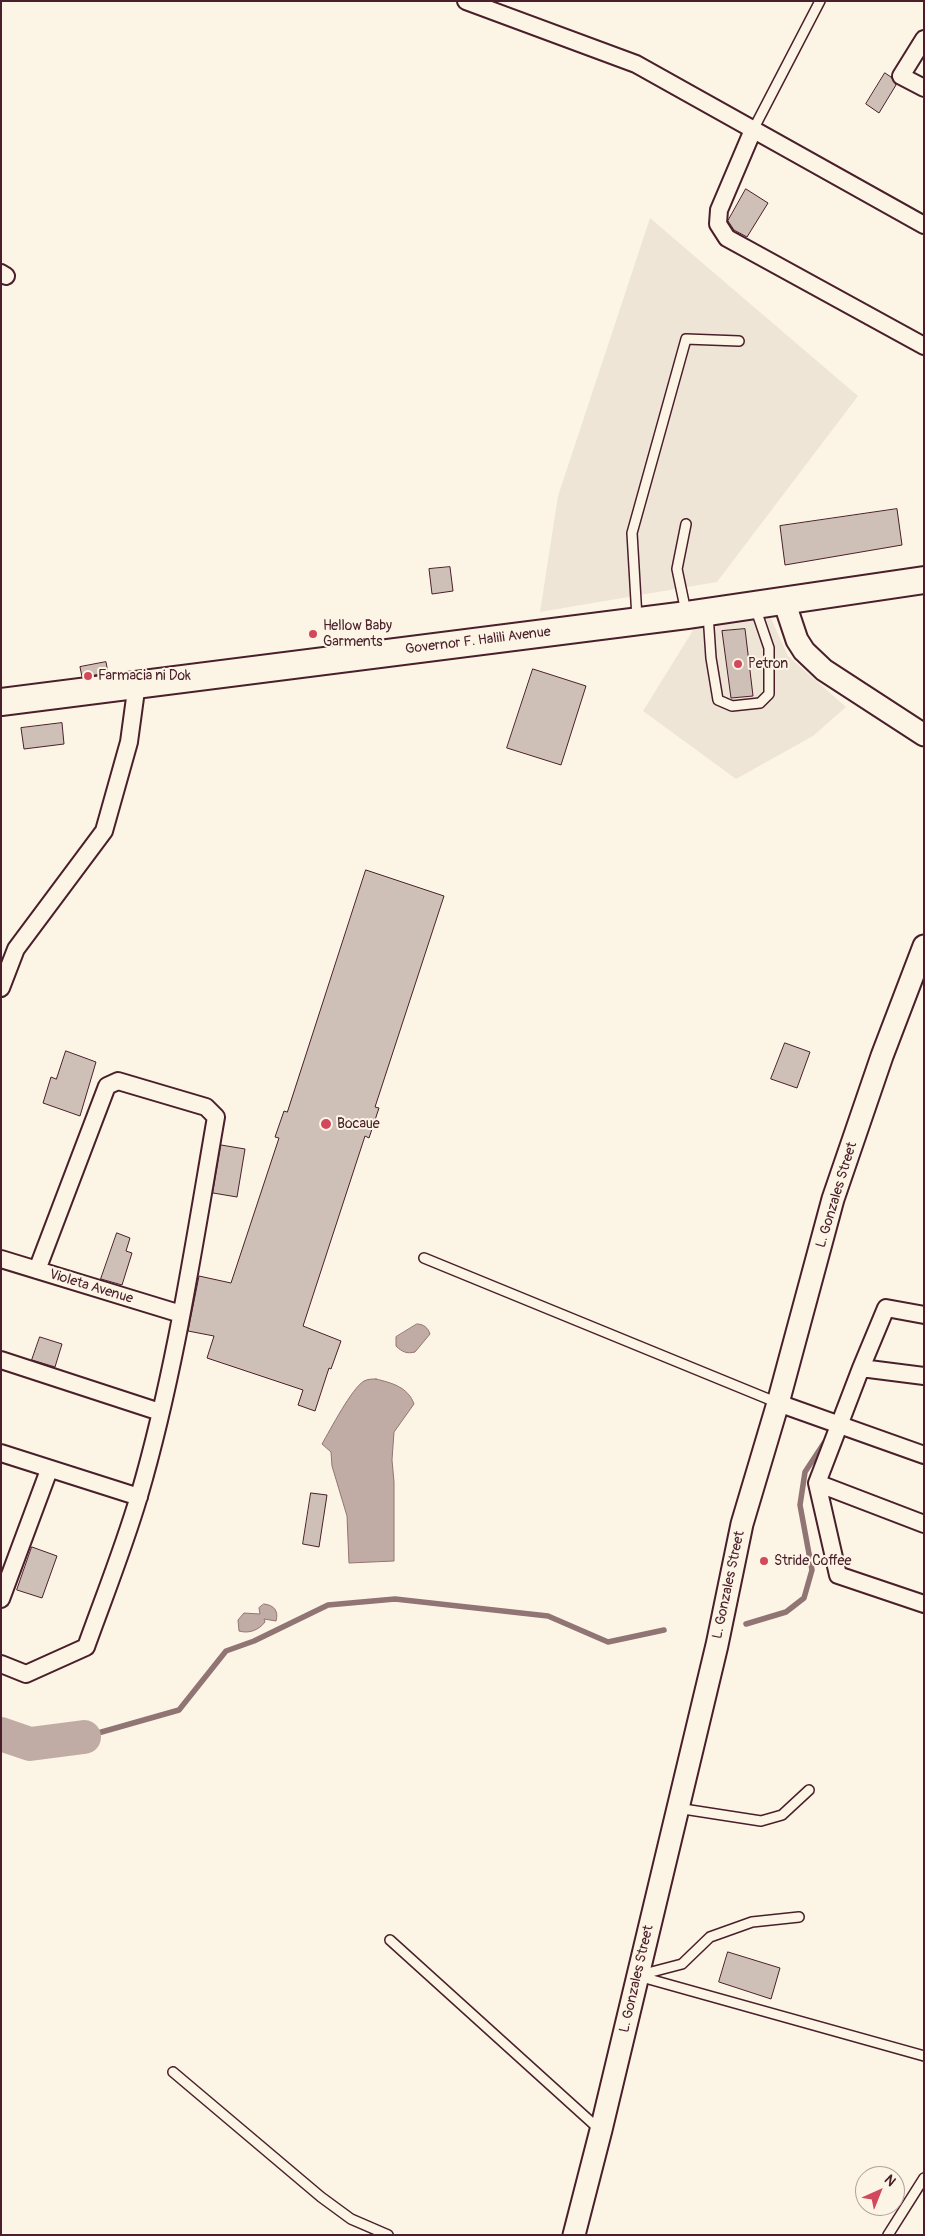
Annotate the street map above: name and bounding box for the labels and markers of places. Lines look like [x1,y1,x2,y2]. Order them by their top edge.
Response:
place label: Hellow Baby Garments [323,618,392,650]
marker: Hellow Baby Garments [307,628,319,640]
place label: Petron [748,656,788,672]
marker: Petron [732,658,744,670]
place label: Farmacia ni Dok [98,668,191,684]
marker: Farmacia ni Dok [82,670,94,682]
place label: Bocaue [337,1116,380,1132]
marker: Bocaue [319,1117,333,1131]
place label: Stride Coffee [774,1553,851,1569]
marker: Stride Coffee [758,1555,770,1567]

